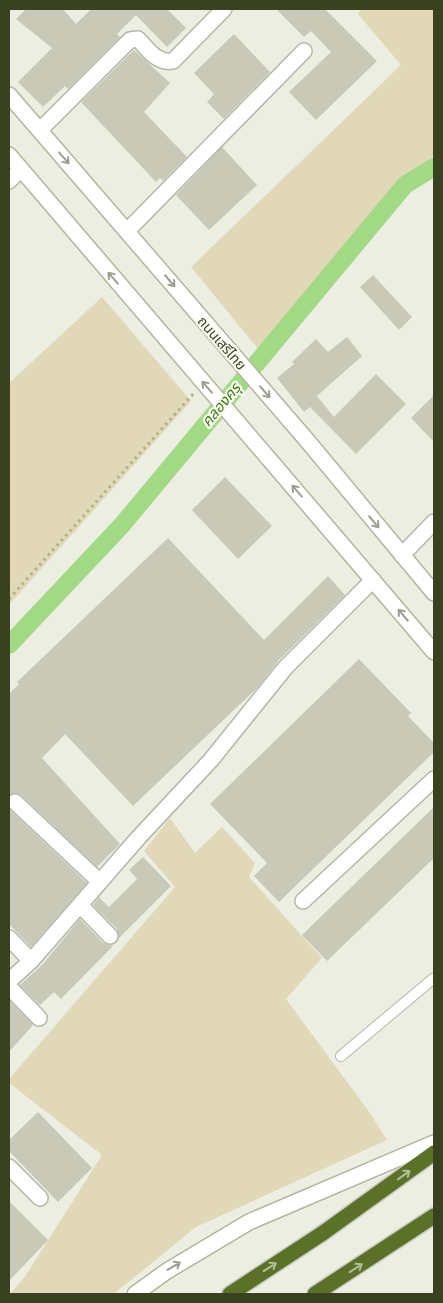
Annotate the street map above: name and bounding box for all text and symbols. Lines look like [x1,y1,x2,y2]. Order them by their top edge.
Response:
one-way arrow [58,151,70,164]
one-way arrow [108,272,119,285]
one-way arrow [164,275,175,288]
street label: ถนนเสรีไทย [194,312,251,374]
water label: คลองครุ [196,377,245,430]
one-way arrow [202,381,213,394]
one-way arrow [259,385,270,398]
one-way arrow [291,485,303,498]
one-way arrow [369,515,380,528]
one-way arrow [397,608,408,621]
one-way arrow [397,1169,410,1180]
one-way arrow [167,1261,181,1271]
one-way arrow [263,1262,277,1272]
one-way arrow [349,1262,363,1272]

